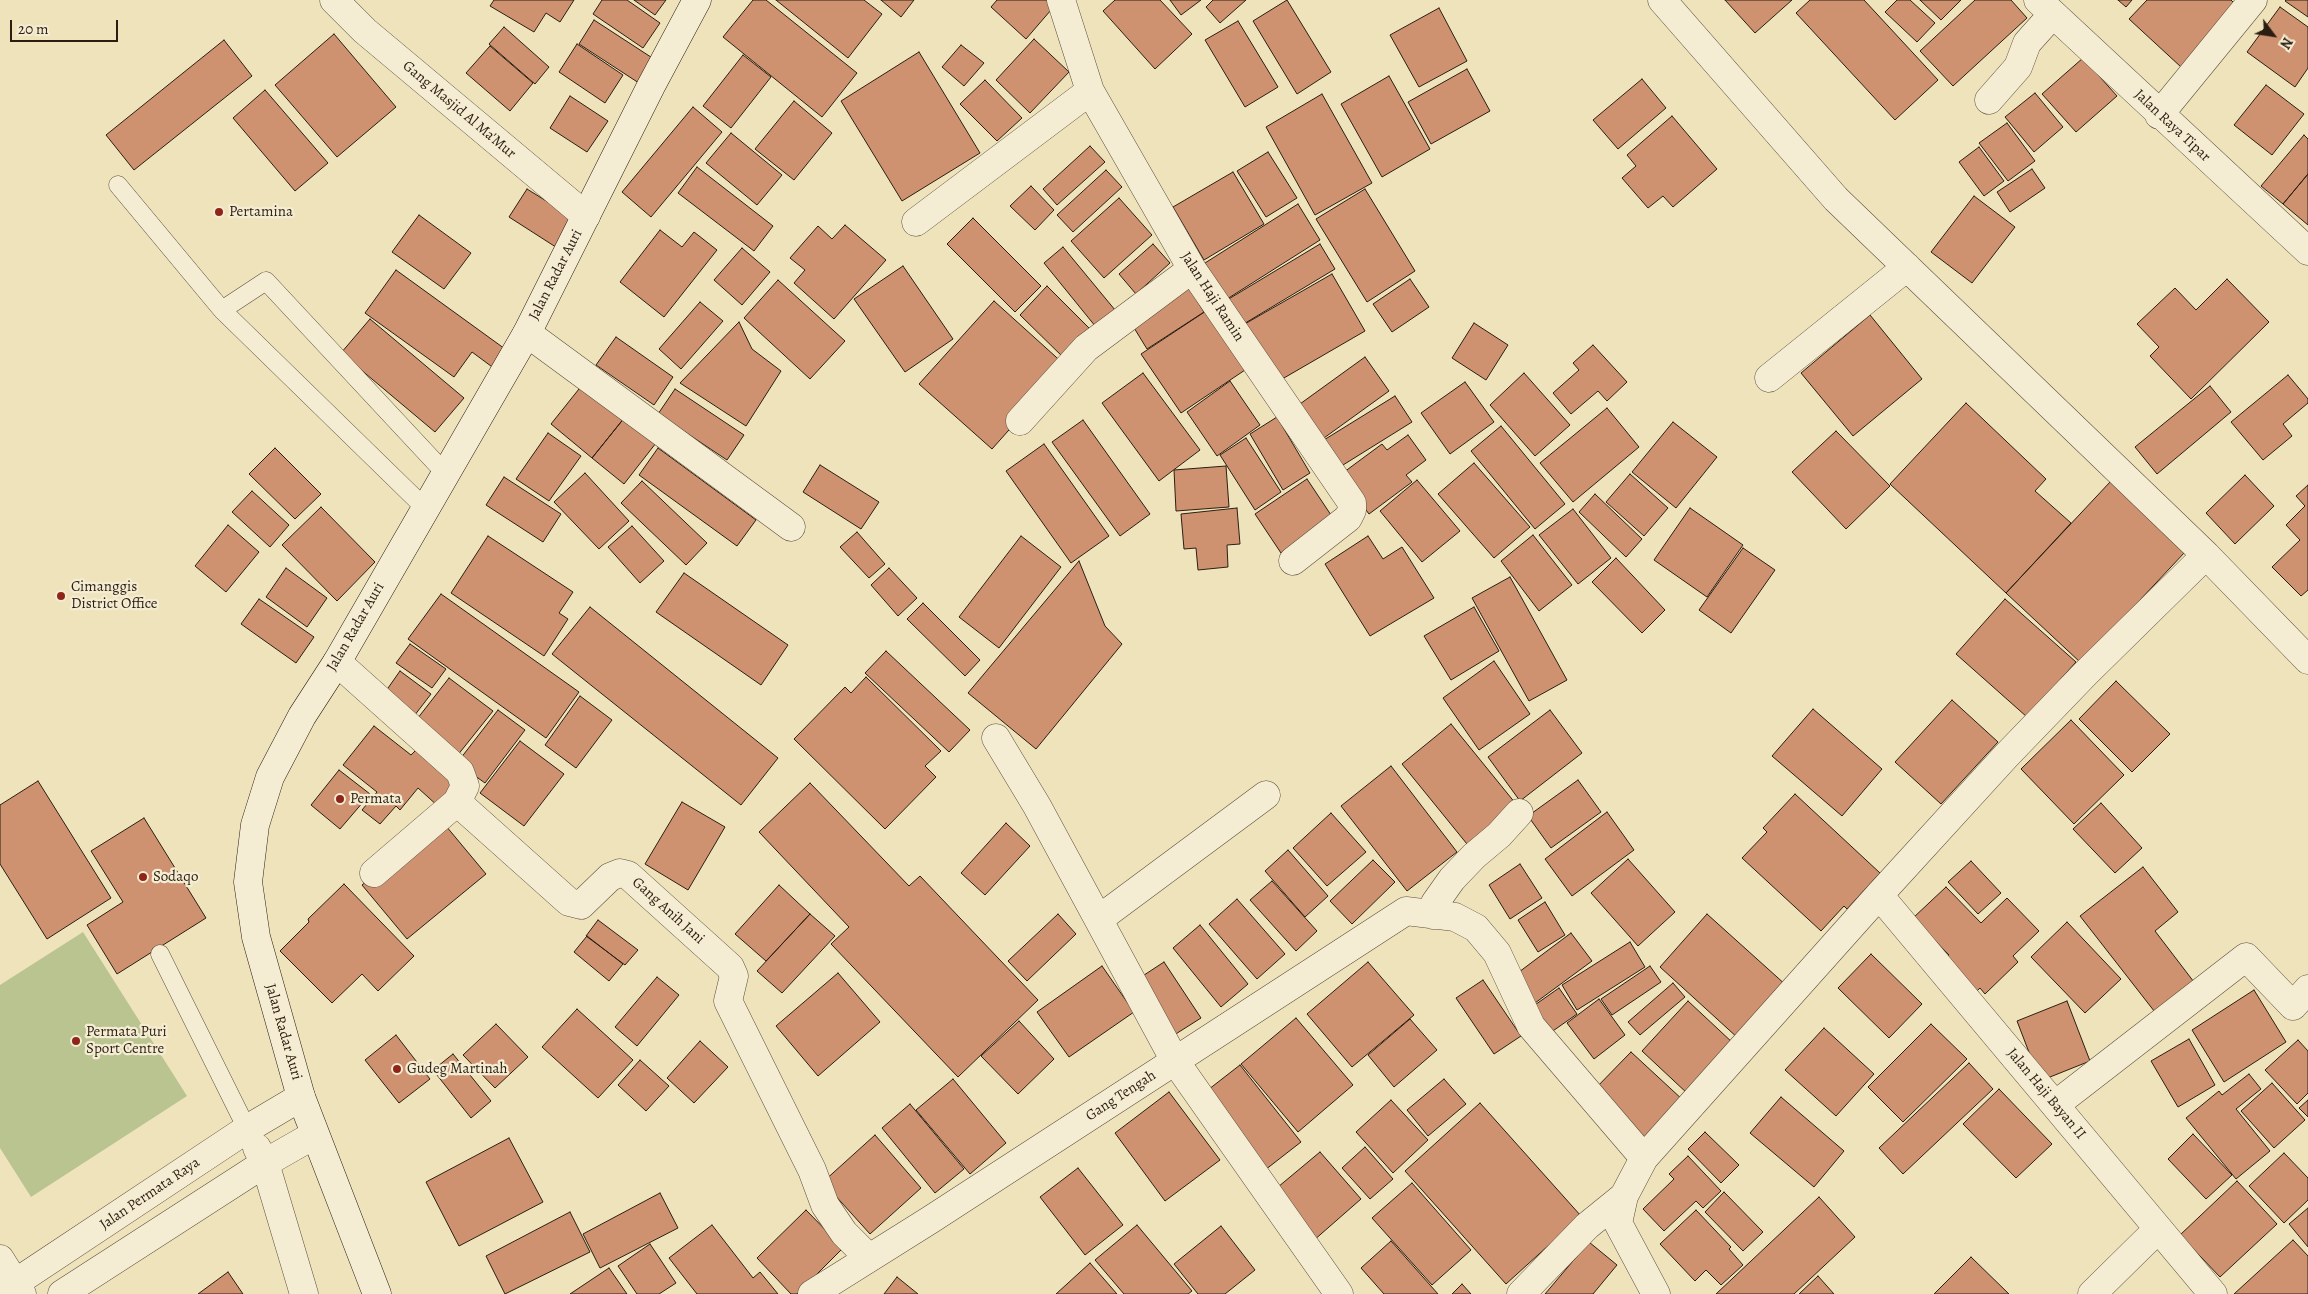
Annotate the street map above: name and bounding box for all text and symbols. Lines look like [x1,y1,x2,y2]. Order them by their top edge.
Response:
scale bar [12,10,120,42]
north arrow [2248,10,2298,60]
text: 20 m [18,19,49,39]
text: N [2276,34,2297,52]
street label: Gang Masjid Al Ma'Mur [399,57,519,163]
street label: Jalan Raya Tipar [2130,86,2214,166]
place label: Pertamina [229,203,293,221]
marker: Pertamina [213,206,225,218]
street label: Jalan Radar Auri [525,227,587,323]
street label: Jalan Haji Ramin [1176,249,1248,345]
place label: Cimanggis District Office [71,578,158,613]
street label: Jalan Radar Auri [323,579,389,675]
marker: Cimanggis District Office [55,590,67,602]
place label: Permata [350,790,401,808]
marker: Permata [334,793,346,805]
place label: Sodaqo [153,868,198,886]
marker: Sodaqo [137,871,149,883]
street label: Gang Anih Jani [628,874,708,948]
street label: Jalan Radar Auri [261,982,305,1082]
place label: Permata Puri Sport Centre [86,1023,167,1058]
marker: Permata Puri Sport Centre [70,1035,82,1047]
street label: Jalan Haji Bayan II [2003,1045,2089,1143]
place label: Gudeg Martinah [407,1060,508,1078]
marker: Gudeg Martinah [391,1063,403,1075]
street label: Gang Tengah [1083,1067,1159,1125]
street label: Jalan Permata Raya [97,1154,203,1234]

